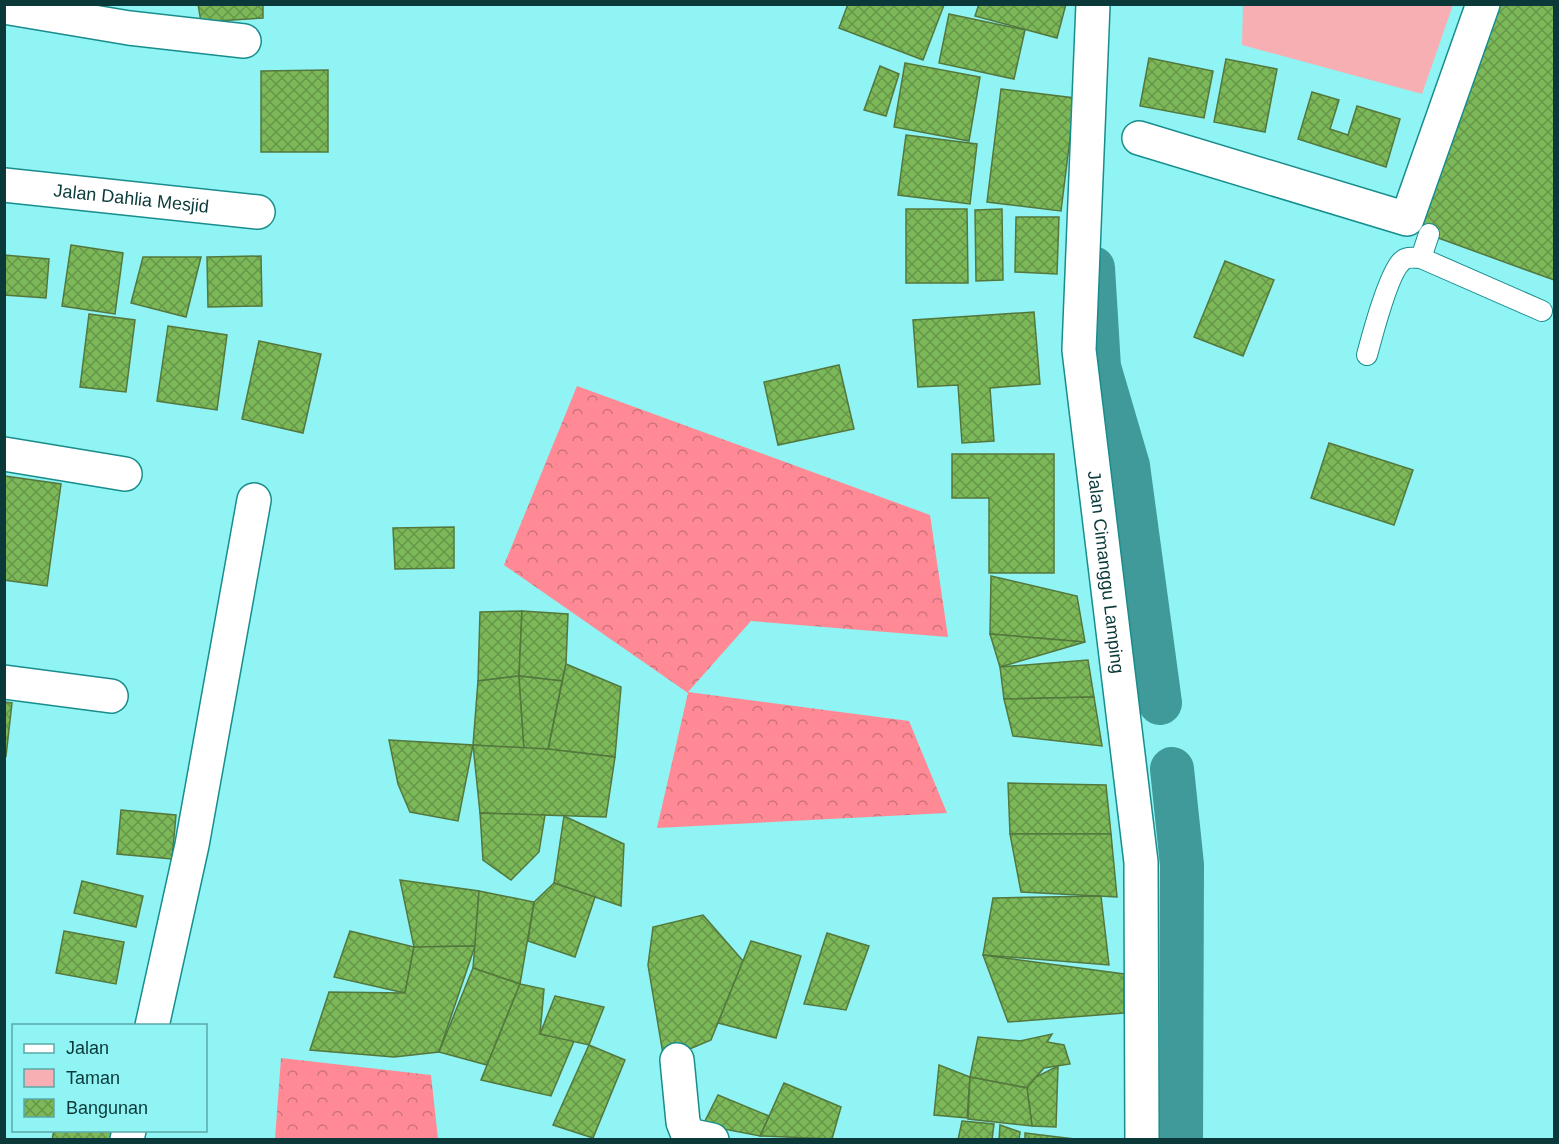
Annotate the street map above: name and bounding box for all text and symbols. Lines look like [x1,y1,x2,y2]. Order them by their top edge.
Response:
street label: Jalan Dahlia Mesjid [53,180,210,217]
street label: Jalan Cimanggu Lamping [1084,470,1128,675]
legend [12,1024,207,1132]
text: Jalan [66,1038,109,1058]
text: Taman [66,1068,120,1088]
text: Bangunan [66,1098,148,1118]

